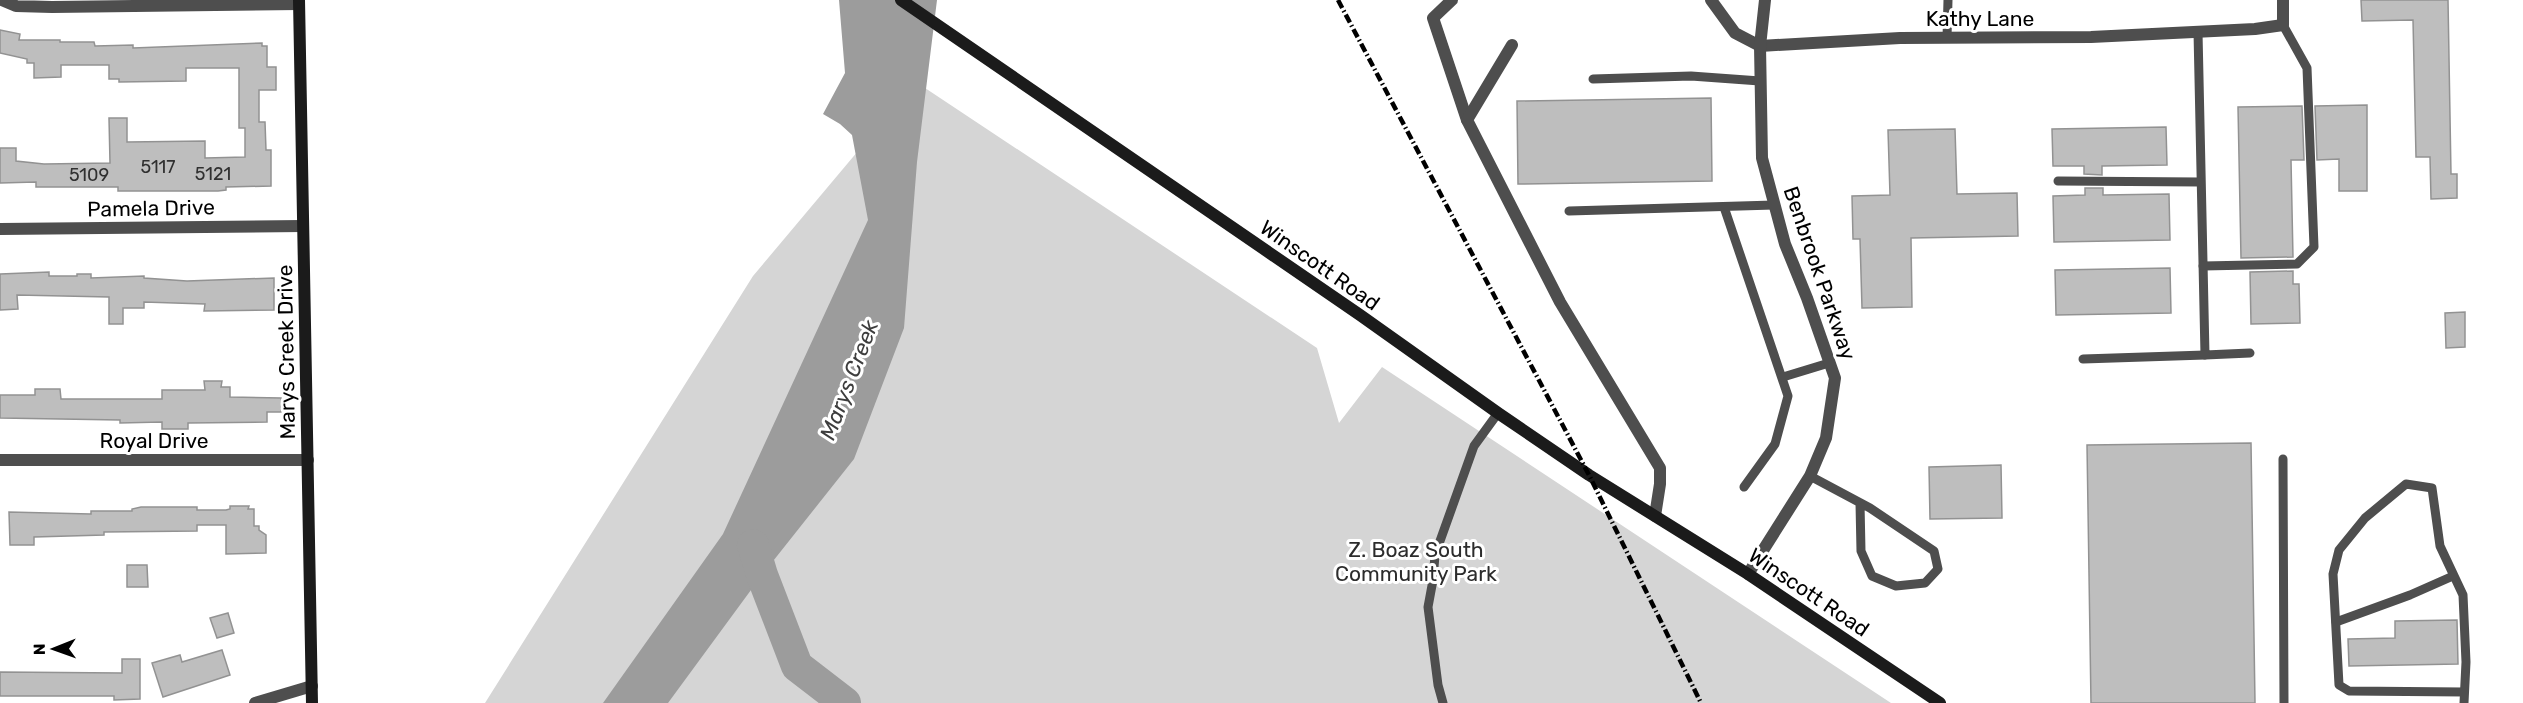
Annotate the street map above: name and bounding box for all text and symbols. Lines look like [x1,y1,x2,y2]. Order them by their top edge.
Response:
street label: Kathy Lane [1926,6,2034,31]
house number: 5117 [140,156,176,178]
house number: 5121 [195,163,231,185]
house number: 5109 [69,164,109,186]
street label: Benbrook Parkway [1779,183,1862,363]
street label: Pamela Drive [87,194,215,222]
street label: Winscott Road [1255,215,1385,315]
street label: Marys Creek Drive [272,264,300,440]
water label: Marys Creek [814,316,884,444]
street label: Royal Drive [100,428,208,453]
park label: Z. Boaz South Community Park [1335,537,1497,586]
street label: Winscott Road [1744,542,1874,642]
north arrow [24,619,84,679]
text: N [30,643,49,655]

